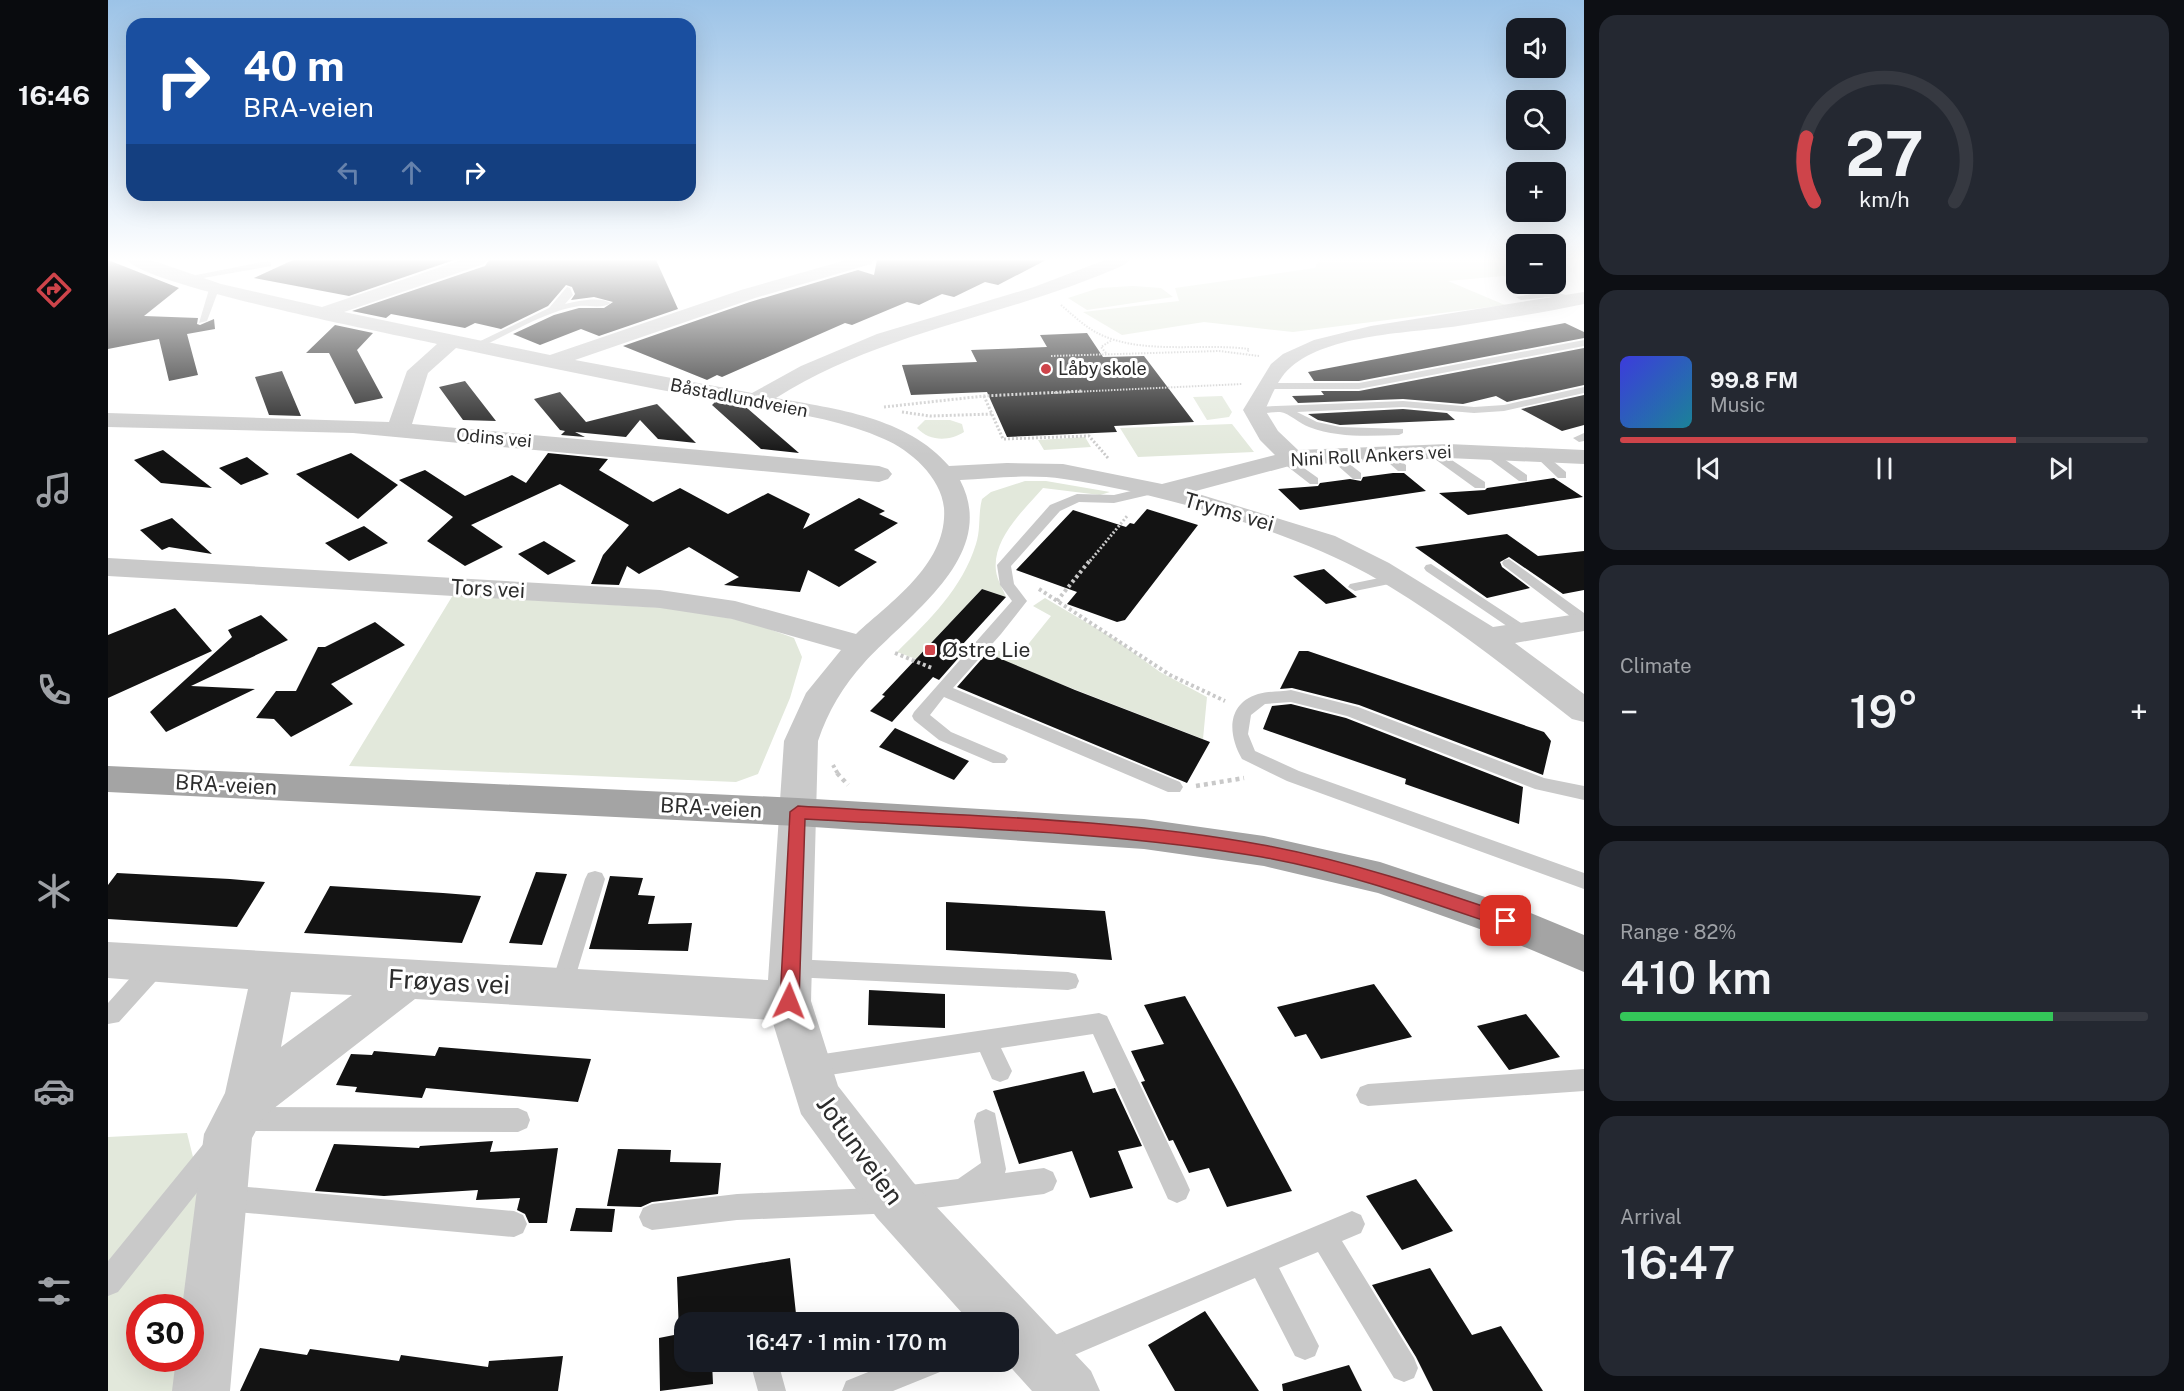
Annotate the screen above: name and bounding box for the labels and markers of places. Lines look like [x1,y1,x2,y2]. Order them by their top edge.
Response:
place label: Låby skole [1058,358,1147,379]
marker: Låby skole [1039,362,1053,376]
place label: Østre Lie [942,637,1030,662]
marker: Østre Lie [923,643,937,657]
pin [1480,895,1531,946]

